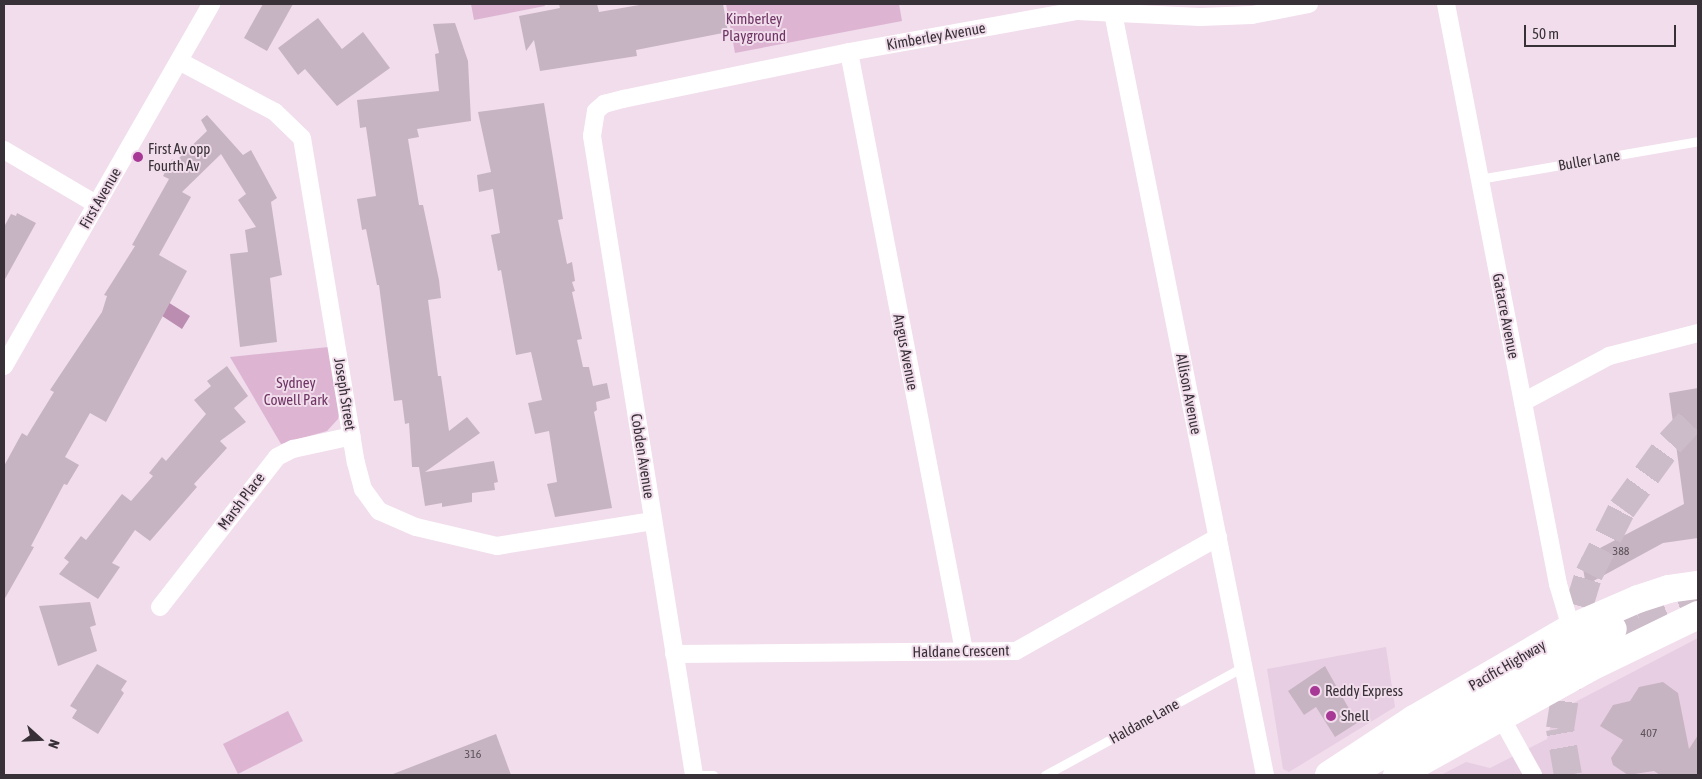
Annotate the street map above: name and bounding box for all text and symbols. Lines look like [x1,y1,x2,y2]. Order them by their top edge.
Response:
park label: Kimberley Playground [722,9,786,44]
scale bar [1527,15,1680,47]
street label: Kimberley Avenue [885,18,987,54]
text: 50 m [1532,25,1559,42]
place label: First Av opp Fourth Av [148,139,210,174]
street label: Buller Lane [1557,146,1621,174]
marker: First Av opp Fourth Av [132,151,144,163]
street label: First Avenue [75,164,125,232]
street label: Gatacre Avenue [1489,272,1523,360]
street label: Angus Avenue [890,312,922,392]
street label: Allison Avenue [1172,352,1206,436]
street label: Joseph Street [330,356,360,432]
park label: Sydney Cowell Park [264,373,328,408]
street label: Cobden Avenue [627,412,659,500]
street label: Marsh Place [214,469,268,533]
house number: 388 [1613,545,1629,559]
street label: Pacific Highway [1465,636,1549,694]
street label: Haldane Crescent [912,641,1010,661]
place label: Reddy Express [1325,682,1403,700]
marker: Reddy Express [1309,685,1321,697]
street label: Haldane Lane [1106,695,1182,747]
place label: Shell [1341,707,1369,725]
marker: Shell [1325,710,1337,722]
north arrow [15,714,65,764]
house number: 407 [1641,727,1657,741]
text: N [45,738,63,751]
house number: 316 [465,748,481,762]

